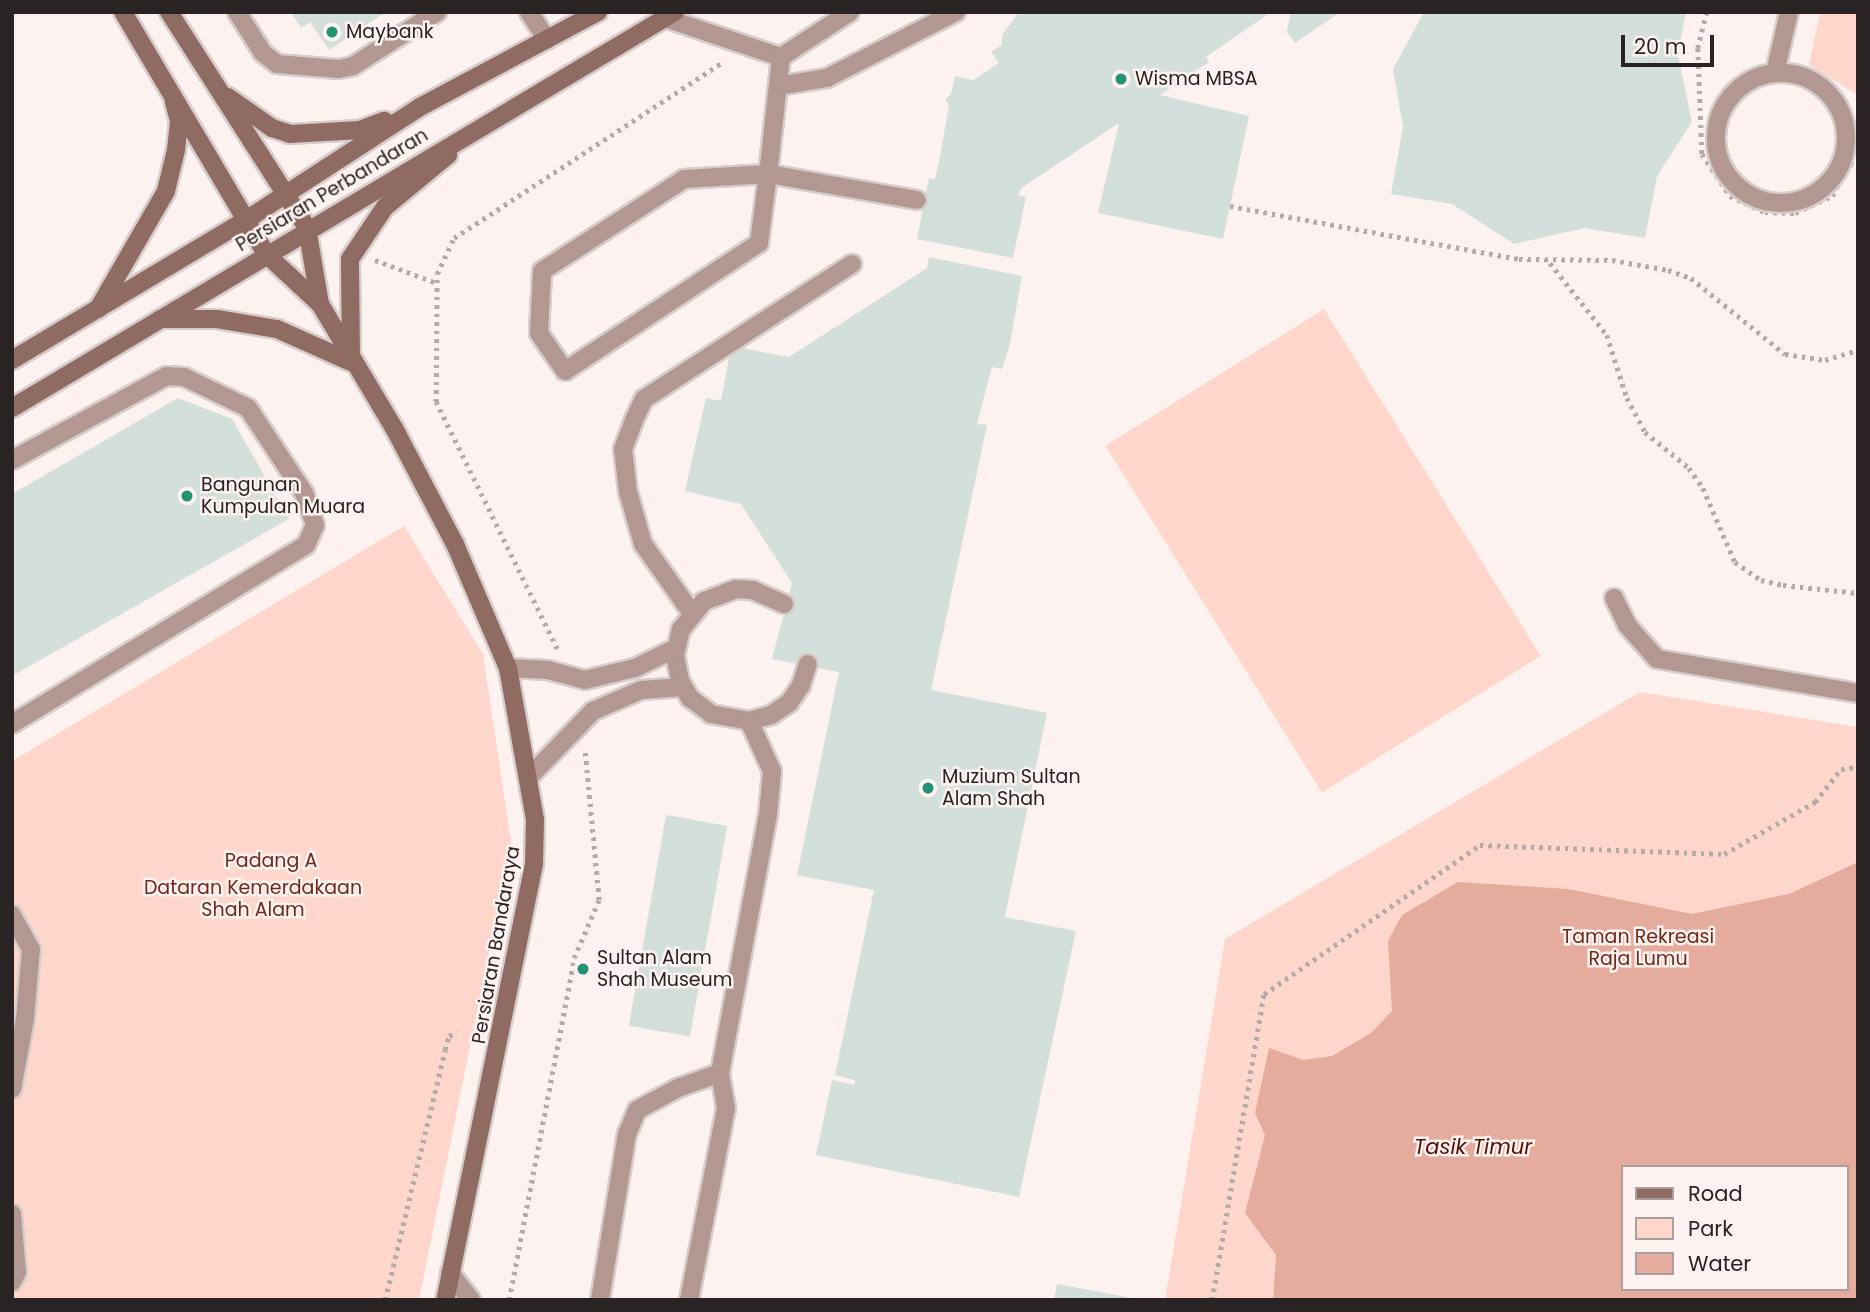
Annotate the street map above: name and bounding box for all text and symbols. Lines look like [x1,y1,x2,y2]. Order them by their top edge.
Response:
place label: Maybank [346,21,434,43]
scale bar [1625,21,1718,65]
marker: Maybank [324,24,340,40]
text: 20 m [1634,32,1687,61]
place label: Wisma MBSA [1135,68,1258,90]
marker: Wisma MBSA [1113,71,1129,87]
street label: Persiaran Perbandaran [232,124,432,256]
place label: Bangunan Kumpulan Muara [201,474,365,518]
marker: Bangunan Kumpulan Muara [179,488,195,504]
place label: Muzium Sultan Alam Shah [942,766,1081,810]
marker: Muzium Sultan Alam Shah [920,780,936,796]
street label: Persiaran Bandaraya [467,844,525,1046]
park label: Padang A [225,850,317,872]
park label: Dataran Kemerdakaan Shah Alam [144,877,362,921]
park label: Taman Rekreasi Raja Lumu [1562,926,1714,970]
place label: Sultan Alam Shah Museum [597,947,732,991]
marker: Sultan Alam Shah Museum [575,961,591,977]
water label: Tasik Timur [1414,1134,1532,1160]
legend [1622,1165,1849,1291]
text: Road [1688,1179,1743,1208]
text: Park [1688,1214,1733,1243]
text: Water [1688,1249,1751,1278]

